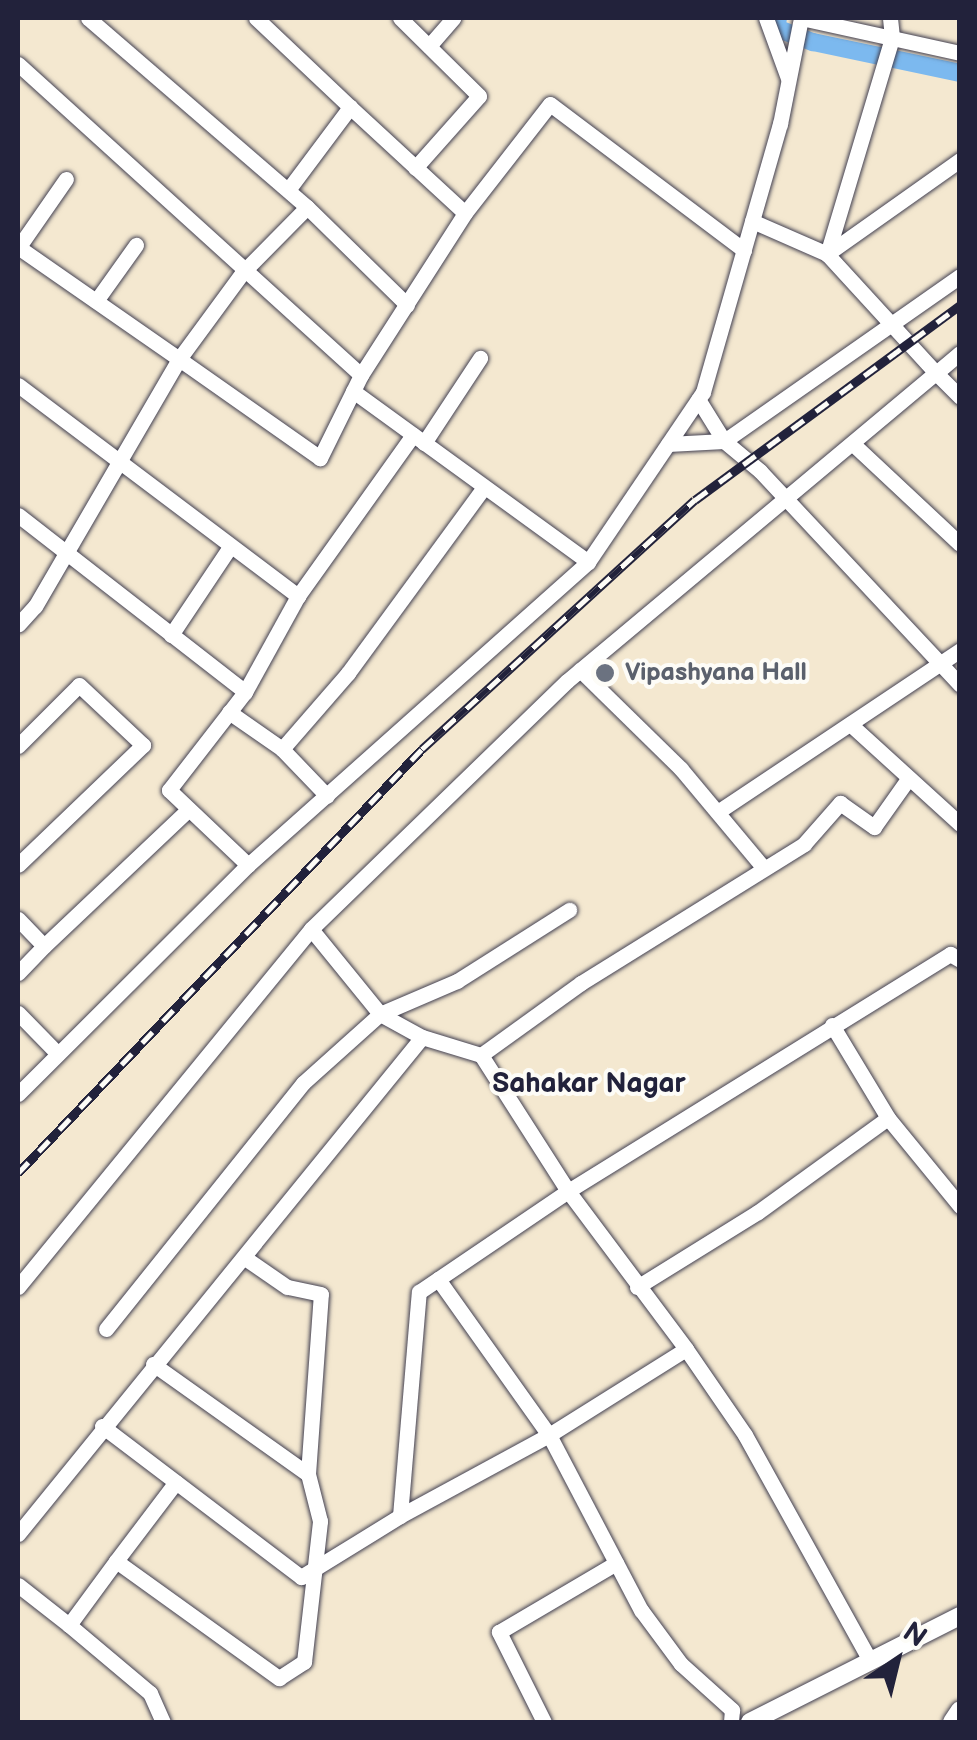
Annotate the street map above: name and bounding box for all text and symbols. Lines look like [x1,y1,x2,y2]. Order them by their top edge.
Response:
place label: Vipashyana Hall [625,658,807,688]
marker: Vipashyana Hall [594,662,616,684]
district label: Sahakar Nagar [492,1067,686,1101]
north arrow [847,1610,947,1710]
text: N [896,1615,933,1655]

